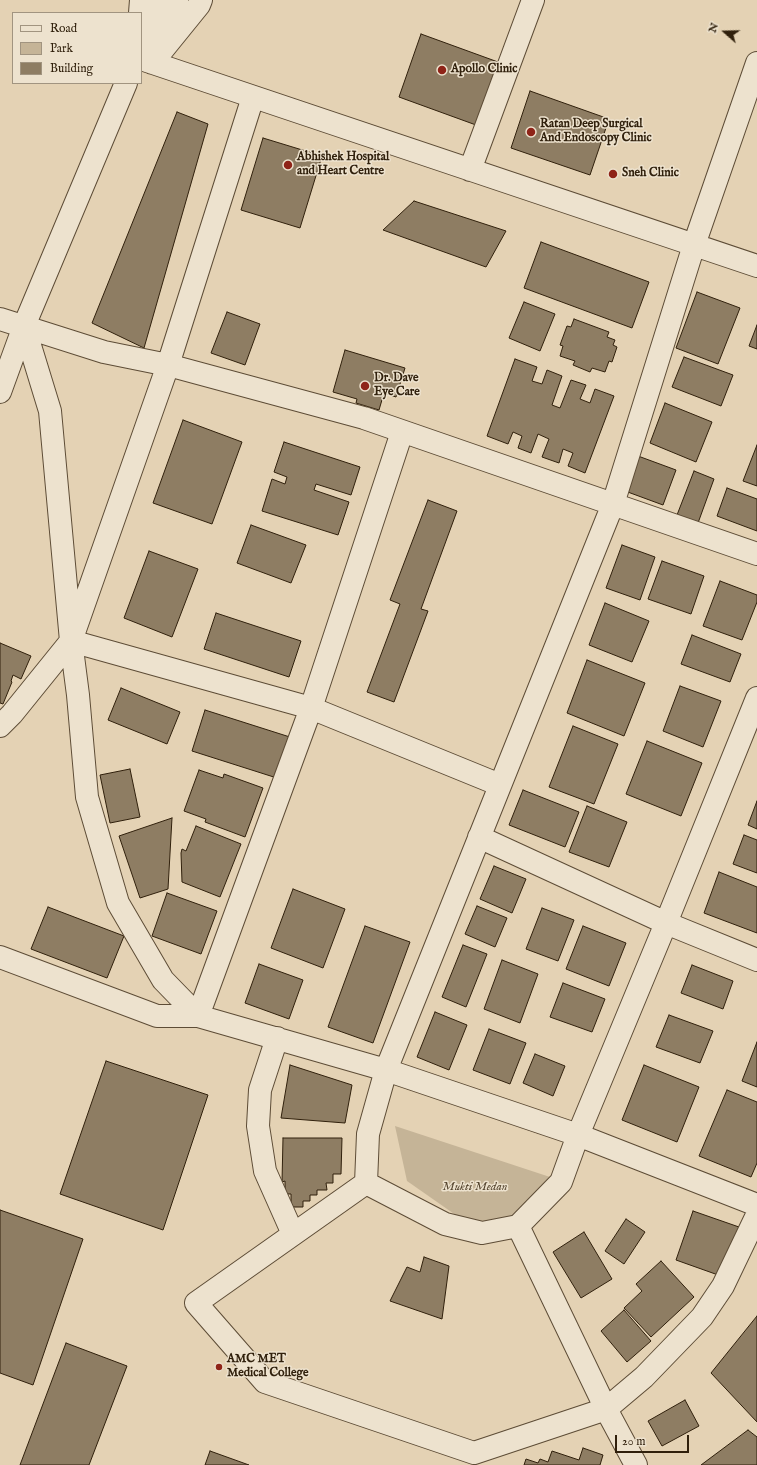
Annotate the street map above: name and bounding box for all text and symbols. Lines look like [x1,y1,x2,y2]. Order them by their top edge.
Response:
legend [12,12,142,84]
north arrow [705,12,745,52]
text: Road [50,21,77,36]
text: N [706,21,722,35]
text: Park [50,41,73,56]
text: Building [50,61,93,76]
place label: Apollo Clinic [451,63,517,77]
marker: Apollo Clinic [436,64,448,76]
place label: Ratan Deep Surgical And Endoscopy Clinic [540,118,652,146]
marker: Ratan Deep Surgical And Endoscopy Clinic [525,126,537,138]
place label: Abhishek Hospital and Heart Centre [297,151,389,179]
marker: Abhishek Hospital and Heart Centre [282,159,294,171]
place label: Sneh Clinic [622,167,679,181]
marker: Sneh Clinic [607,168,619,180]
place label: Dr. Dave Eye Care [374,372,420,400]
marker: Dr. Dave Eye Care [359,380,371,392]
park label: Mukti Medan [443,1181,507,1195]
place label: AMC MET Medical College [227,1353,309,1381]
marker: AMC MET Medical College [214,1362,224,1372]
scale bar [617,1427,691,1453]
text: 20 m [622,1434,645,1449]

